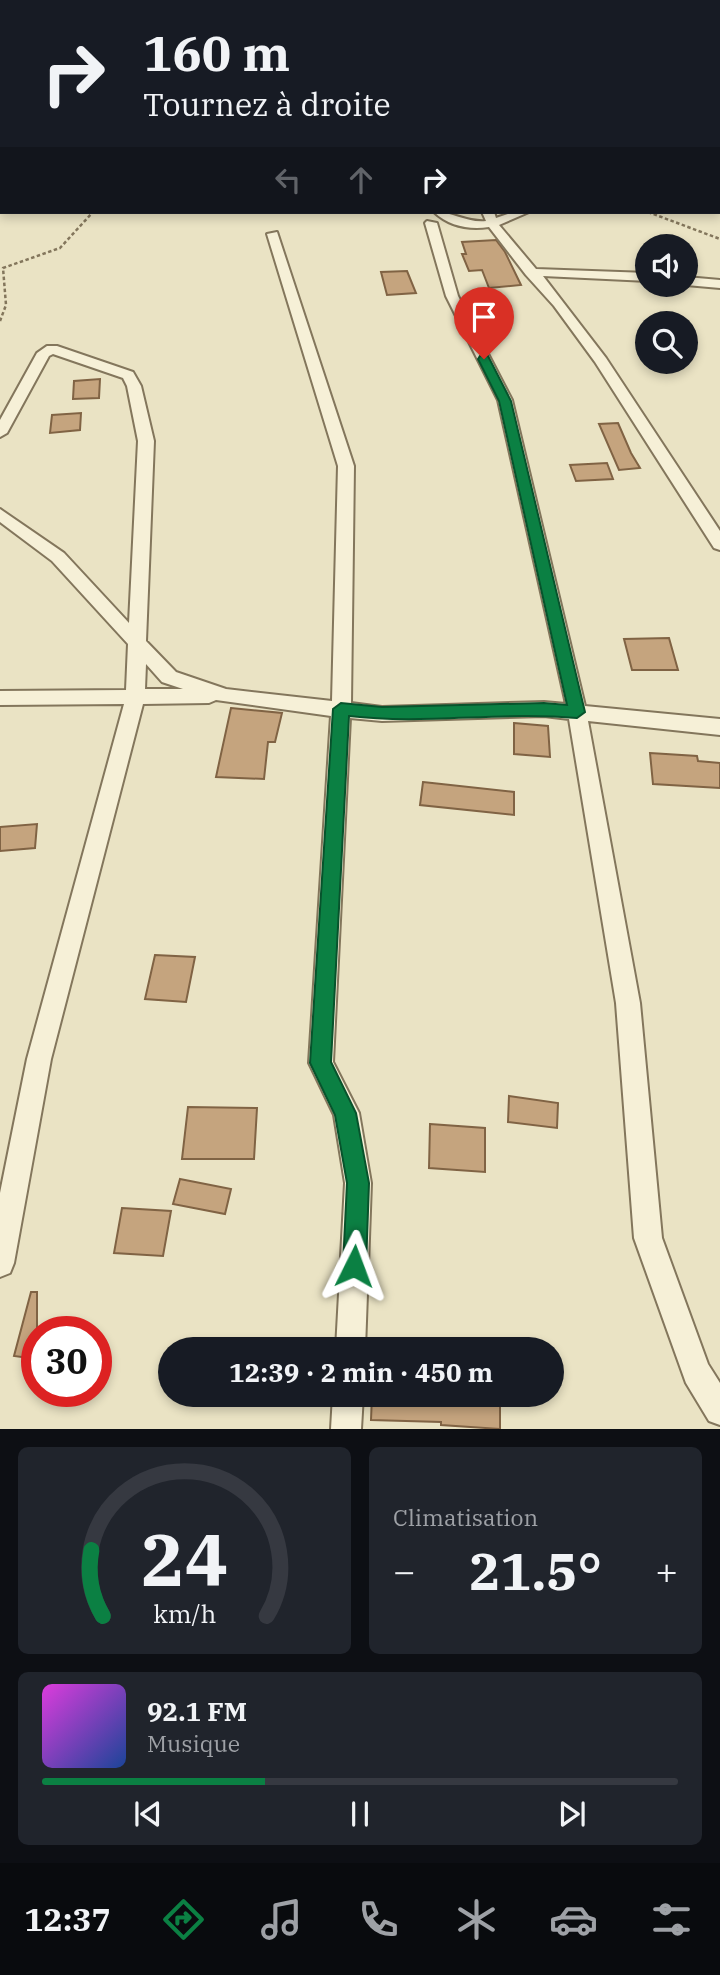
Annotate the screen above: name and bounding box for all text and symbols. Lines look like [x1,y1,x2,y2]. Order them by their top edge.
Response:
text: 160 m [143,21,290,84]
icon: right [28,28,119,119]
text: Tournez à droite [143,83,391,125]
icon: left [269,161,307,199]
icon: ahead [342,161,380,199]
icon: right [415,161,453,199]
map controls [635,234,698,374]
button: sound [635,234,698,297]
pin [454,287,514,359]
icon: arrive [465,298,503,336]
button: search [635,311,698,374]
position arrow [317,1229,391,1303]
speed limit sign: 30 [21,1316,112,1407]
text: 12:39 · 2 min · 450 m [229,1355,493,1389]
text: Climatisation [393,1502,538,1532]
text: 24 [141,1512,228,1607]
text: 21.5° [469,1537,602,1604]
text: − [393,1546,416,1595]
text: + [655,1546,678,1595]
text: km/h [153,1597,216,1630]
text: 92.1 FM [147,1694,247,1728]
text: Musique [147,1728,240,1758]
icon: previous [129,1795,167,1833]
icon: pause [341,1795,379,1833]
icon: next [553,1795,591,1833]
icon: directions [159,1895,208,1944]
icon: music [257,1895,306,1944]
icon: phone [354,1895,403,1944]
icon: climate [452,1895,501,1944]
icon: car [549,1895,598,1944]
icon: filters [647,1895,696,1944]
text: 12:37 [24,1898,111,1940]

